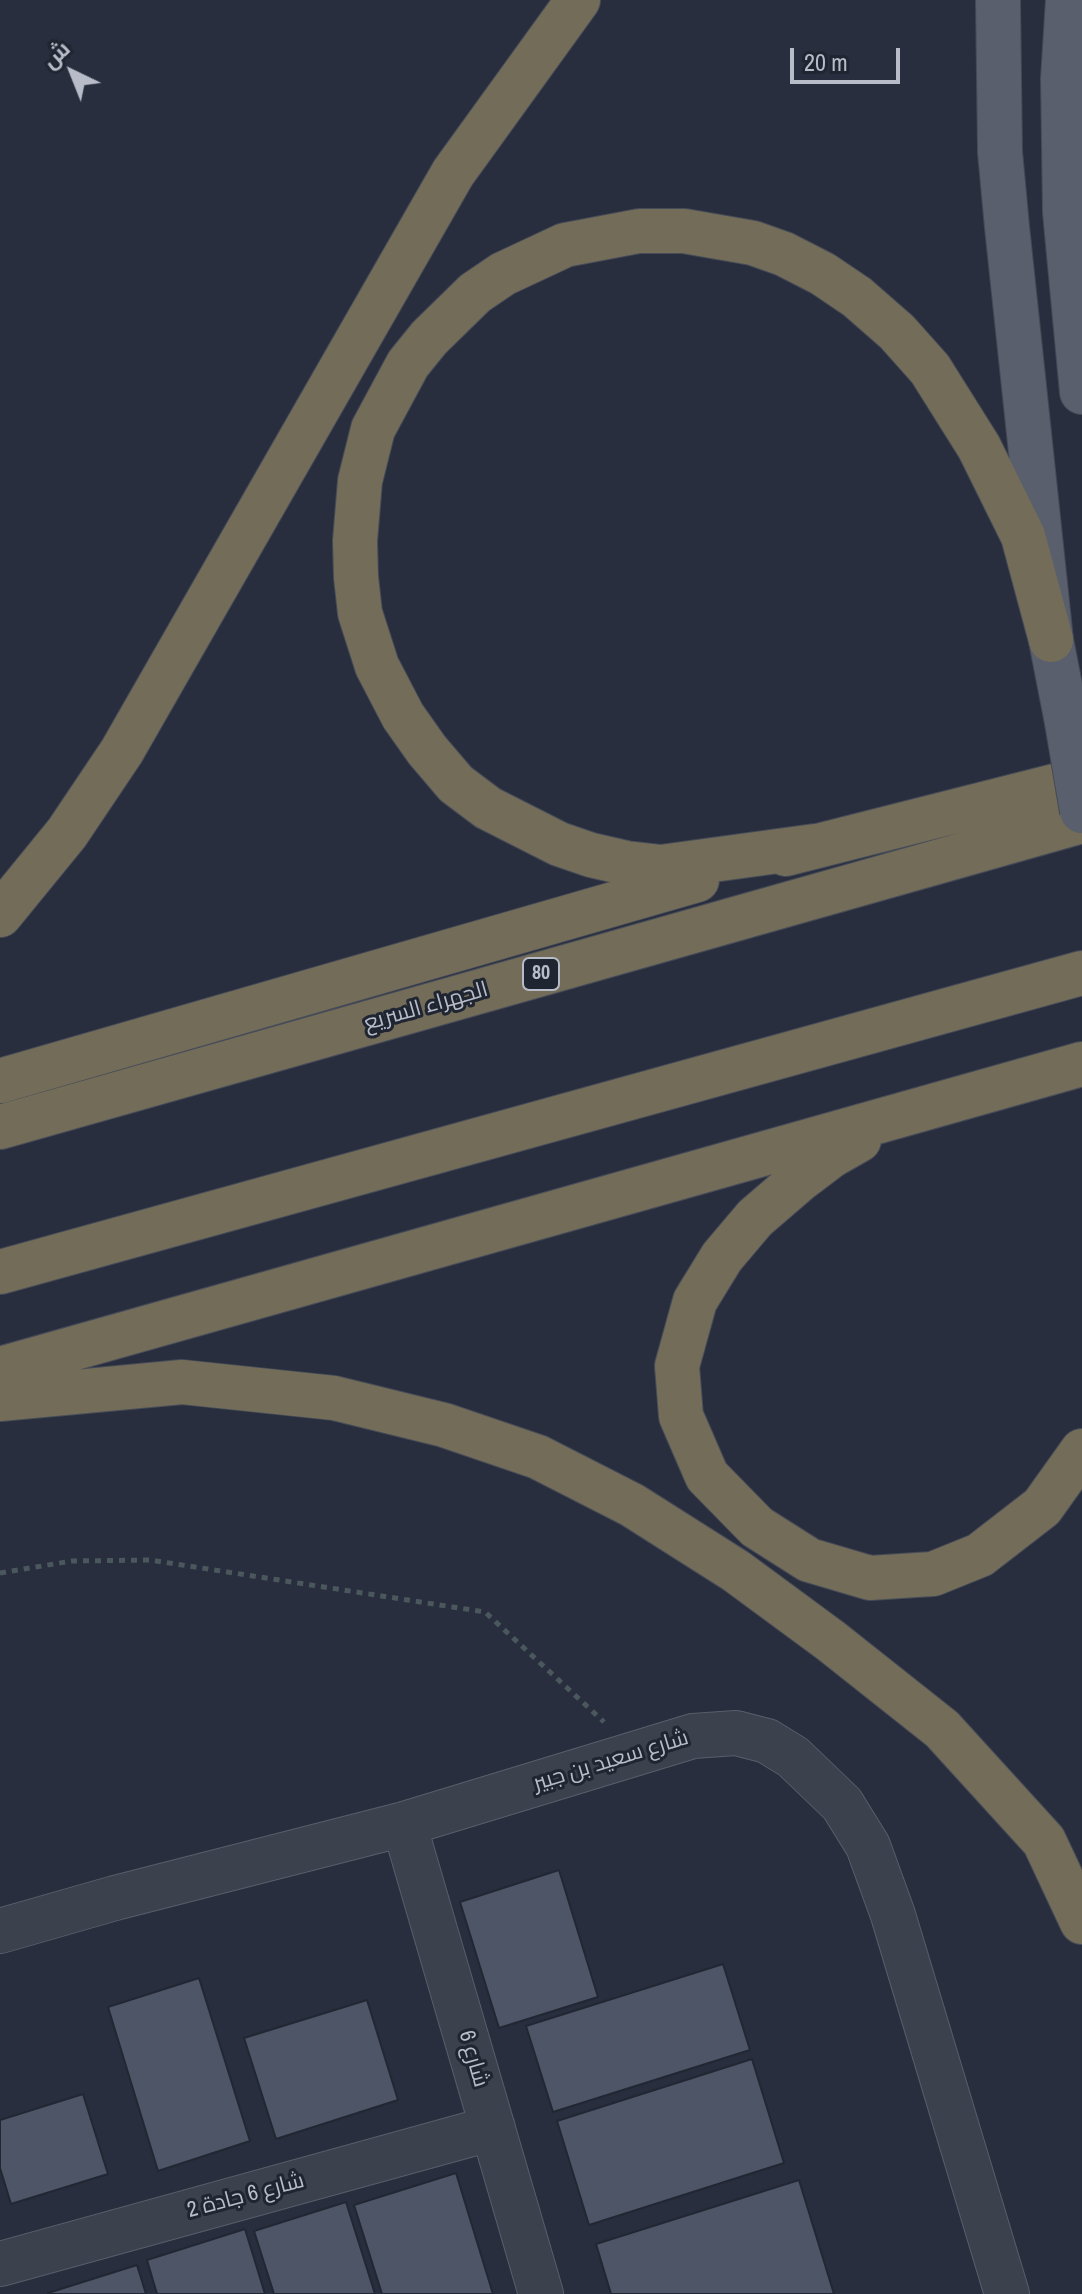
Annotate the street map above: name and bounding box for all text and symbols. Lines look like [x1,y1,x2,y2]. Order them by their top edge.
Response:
north arrow [32,32,112,112]
scale bar [794,32,904,82]
text: ش [35,34,76,75]
text: 20 m [804,46,848,78]
road number: 80 [523,958,559,990]
street label: الجهراء السريع [361,977,491,1037]
street label: شارع سعيد بن جبير [530,1725,692,1797]
street label: شارع 6 [452,2028,494,2090]
street label: شارع 6 جادة 2 [185,2168,307,2224]

